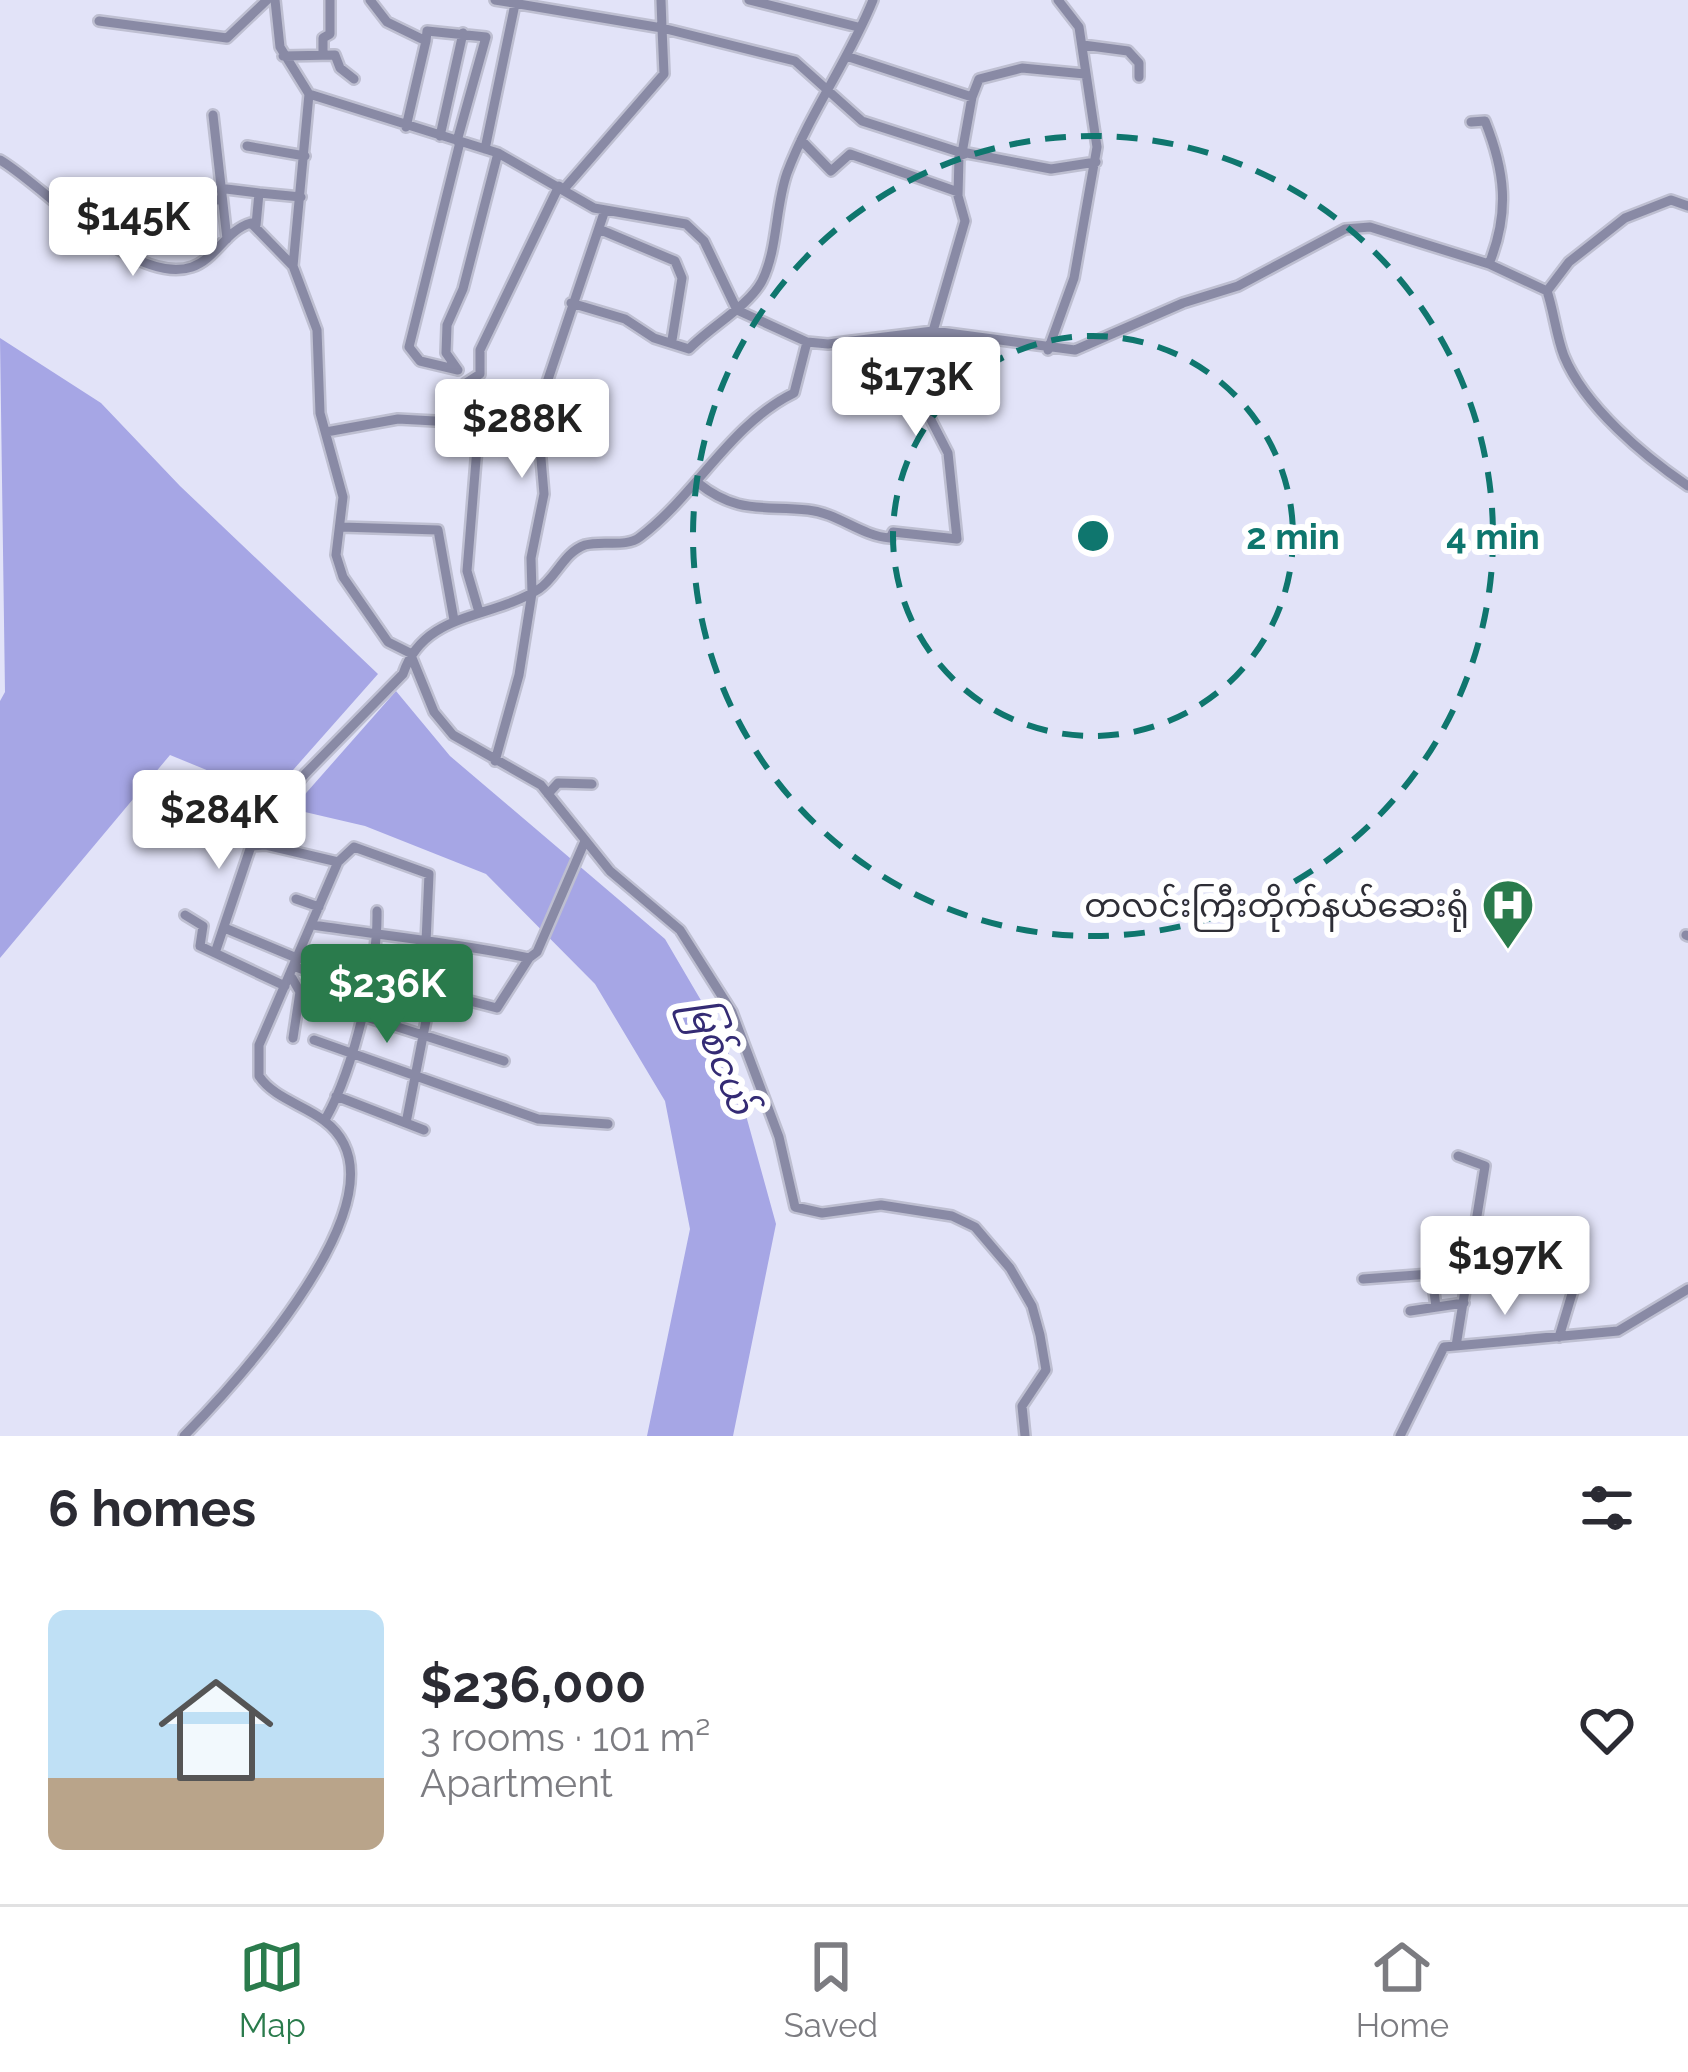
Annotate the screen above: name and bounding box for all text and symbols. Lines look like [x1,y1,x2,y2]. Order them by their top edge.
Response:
pin: $145K [49,177,217,279]
text: $145K [76,193,190,239]
pin: $173K [832,337,1000,439]
text: $173K [859,353,973,399]
pin: $288K [438,379,606,481]
text: $288K [462,395,582,441]
centre of rings [1072,515,1114,557]
text: 2 min [1246,515,1340,557]
text: 4 min [1446,515,1540,557]
pin: $284K [135,770,303,872]
text: $284K [160,786,278,832]
hospital icon: တလင်းကြီးတိုက်နယ်ဆေးရုံ [1480,877,1536,951]
place label: တလင်းကြီးတိုက်နယ်ဆေးရုံ [1084,883,1469,932]
pin: $236K [303,944,471,1046]
text: $236K [328,960,446,1006]
water label: မြစ်ငယ် [671,991,767,1126]
pin: $197K [1421,1216,1589,1318]
text: $197K [1448,1232,1562,1278]
icon: filters [1574,1475,1640,1541]
text: 6 homes [48,1478,256,1538]
text: $236,000 [420,1654,646,1714]
icon: home [144,1658,288,1802]
icon: heart [1574,1697,1640,1763]
text: 3 rooms · 101 m² [420,1714,710,1760]
text: Apartment [420,1760,613,1806]
tab: Map [239,1934,306,2045]
tab: Saved [784,1934,878,2045]
tab: Home [1356,1934,1449,2045]

